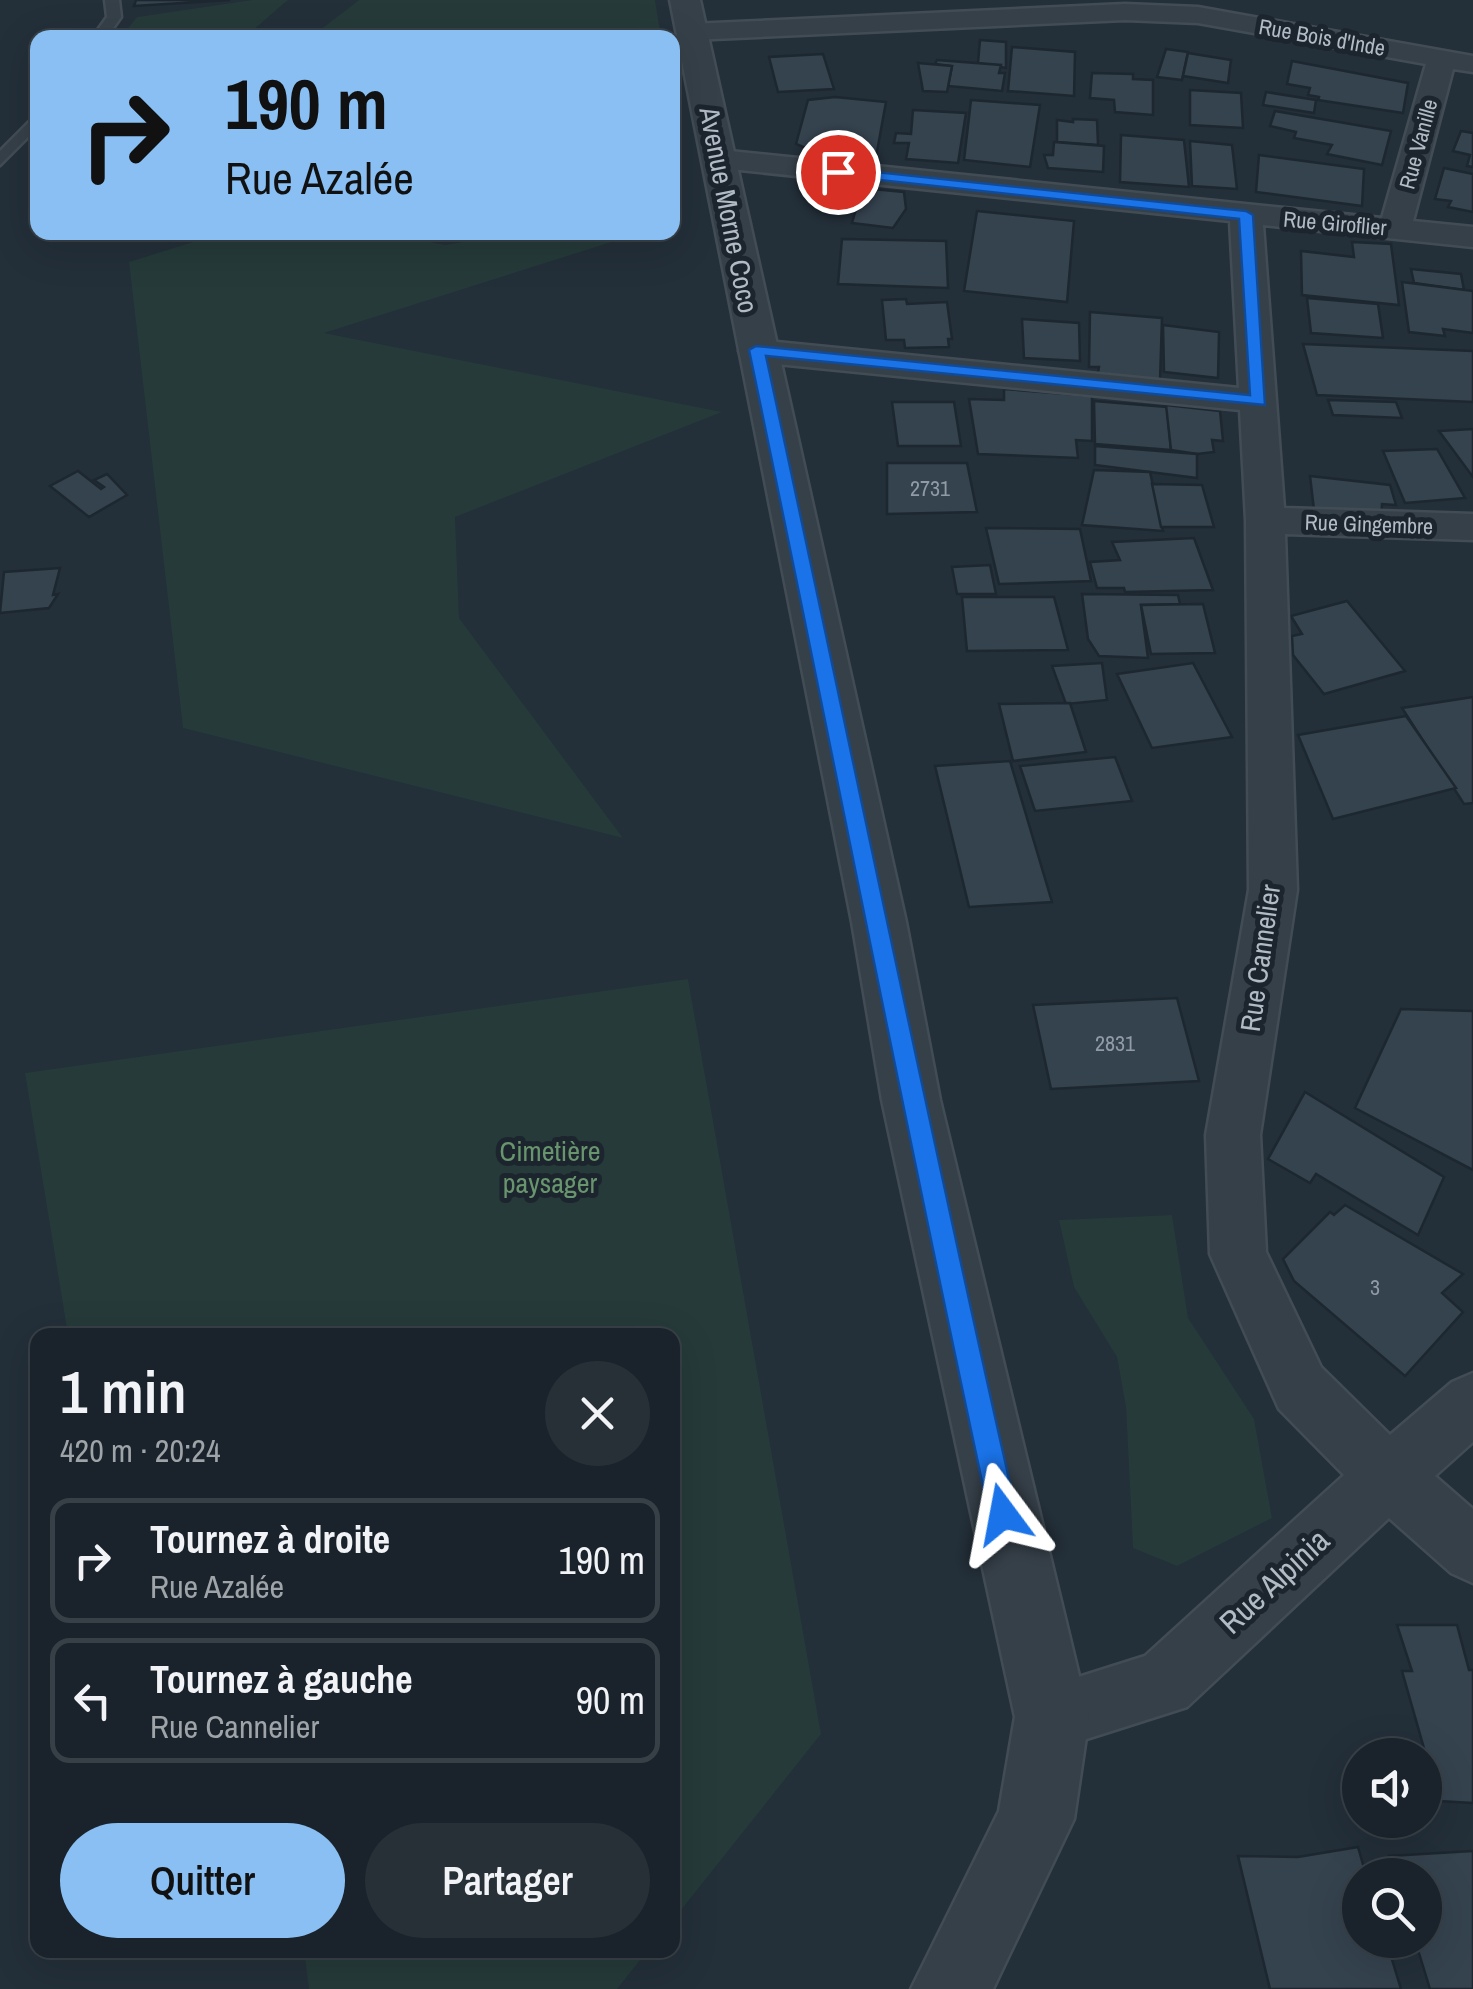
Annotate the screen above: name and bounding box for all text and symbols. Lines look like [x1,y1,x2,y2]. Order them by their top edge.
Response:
street label: Rue Bois d'Inde [1256,11,1388,63]
text: 190 m [225,57,388,151]
icon: right [60,70,190,200]
street label: Rue Vanille [1392,96,1444,192]
street label: Avenue Morne Coco [690,103,768,316]
pin [796,130,881,215]
icon: arrive [811,145,866,200]
text: Rue Azalée [225,147,414,208]
street label: Rue Giroflier [1282,204,1388,242]
house number: 2731 [910,473,950,503]
street label: Rue Gingembre [1304,507,1434,541]
street label: Rue Cannelier [1231,882,1289,1034]
house number: 2831 [1095,1028,1135,1058]
park label: Cimetière paysager [500,1132,600,1202]
house number: 3 [1370,1272,1380,1302]
text: 1 min [60,1351,187,1432]
button: close [545,1361,650,1466]
text: 420 m · 20:24 [60,1429,220,1472]
position arrow [951,1462,1055,1566]
text: Tournez à droite [150,1514,390,1565]
street label: Rue Alpinia [1210,1519,1339,1643]
icon: right [65,1533,120,1588]
text: 190 m [558,1535,645,1586]
text: Rue Azalée [150,1565,284,1608]
text: Tournez à gauche [150,1654,413,1705]
icon: left [65,1673,120,1728]
text: 90 m [576,1675,645,1726]
text: Rue Cannelier [150,1705,319,1748]
map controls [1342,1738,1442,1958]
button: sound [1342,1738,1442,1838]
button: Quitter [60,1823,345,1938]
button: Partager [365,1823,650,1938]
button: search [1342,1858,1442,1958]

